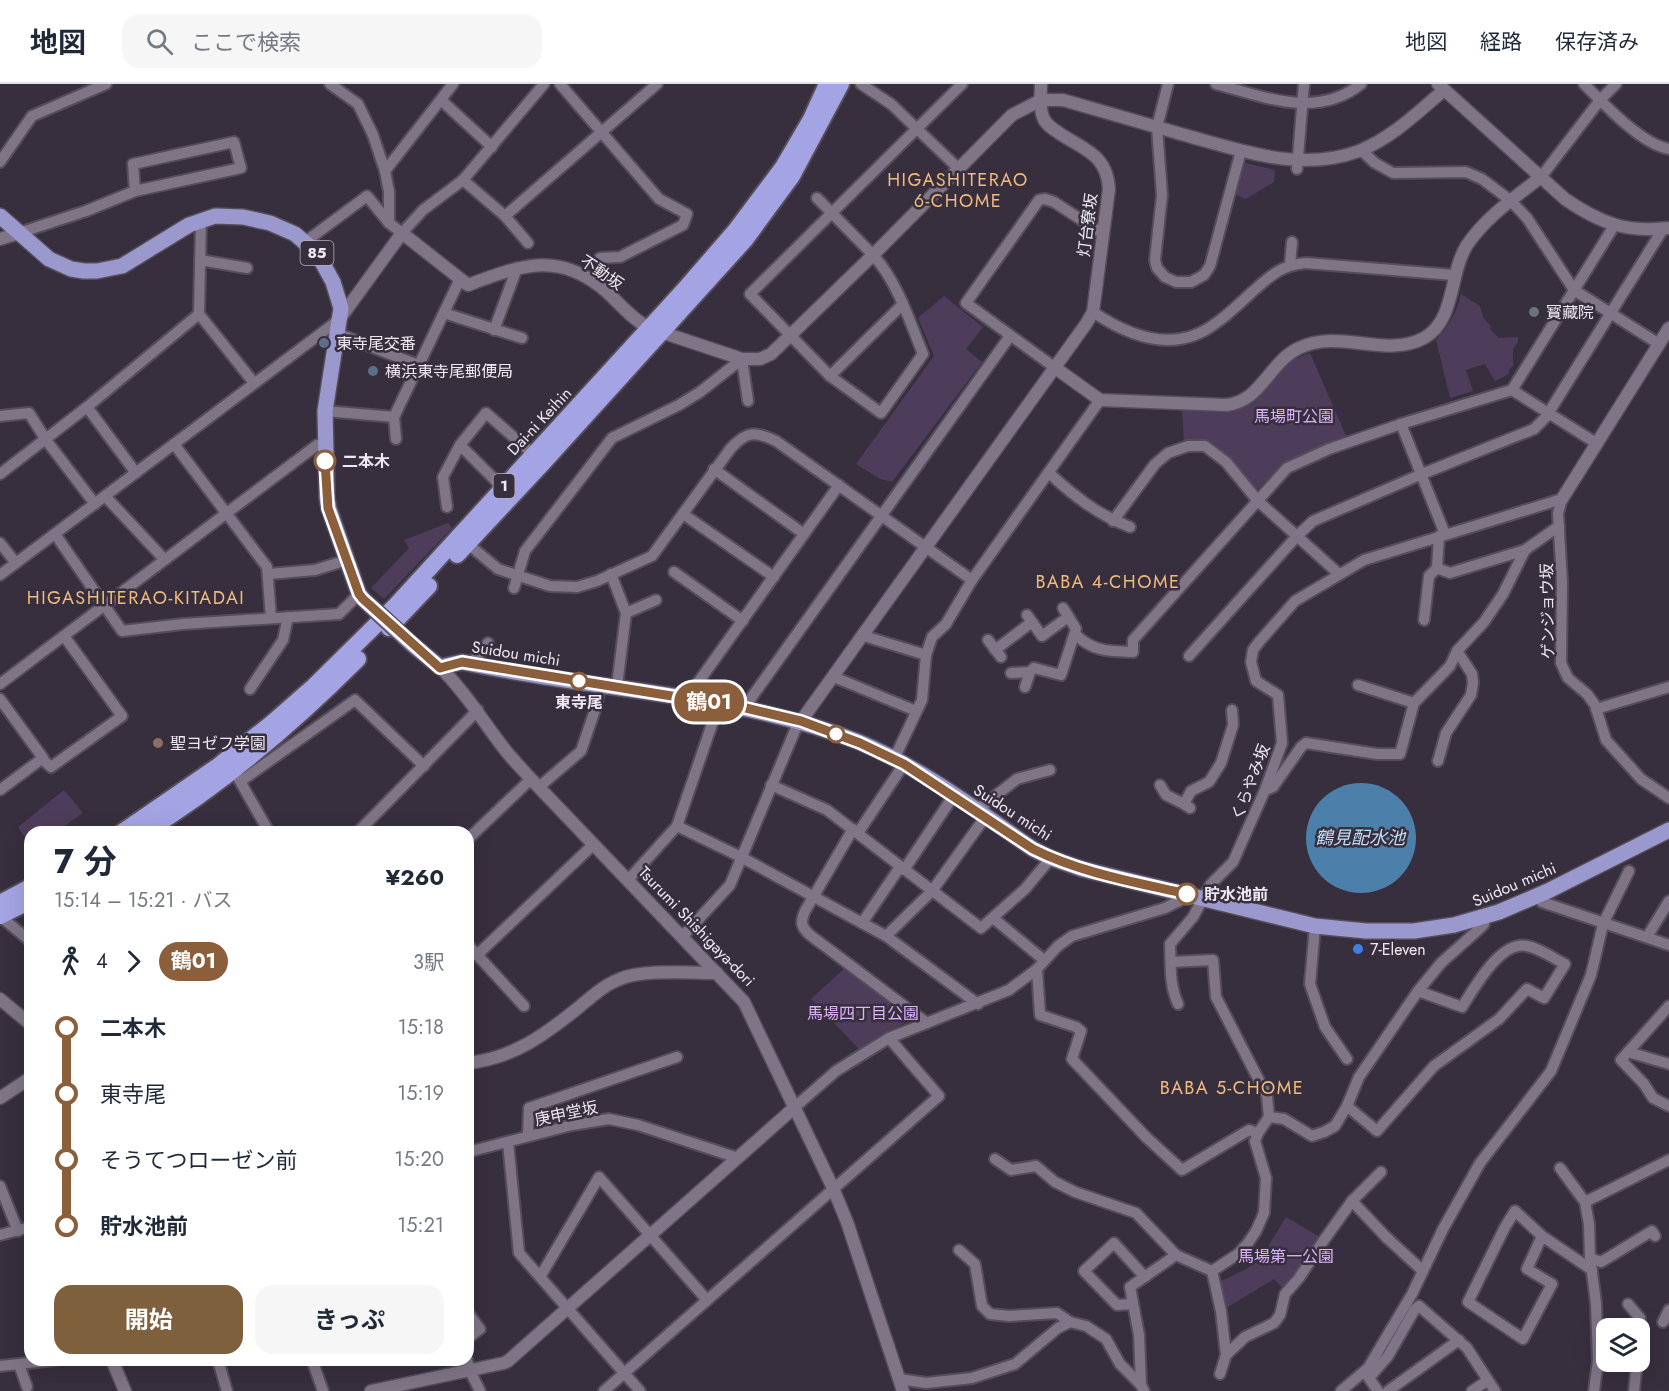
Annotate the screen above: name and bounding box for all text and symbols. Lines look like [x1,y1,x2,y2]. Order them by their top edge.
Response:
search box [122,14,542,68]
text: 地図 [30,22,86,63]
icon: search [143,25,176,58]
text: ここで検索 [191,26,301,58]
text: 地図 [1405,27,1447,57]
text: 経路 [1480,27,1522,57]
text: 保存済み [1555,27,1639,57]
district label: HIGASHITERAO 6-CHOME [887,167,1029,214]
street label: 灯台寮坂 [1072,192,1103,258]
road number: 85 [300,241,334,265]
street label: 不動坂 [575,249,628,295]
place label: 寳藏院 [1546,301,1594,324]
marker: 寳藏院 [1527,305,1541,319]
place label: 東寺尾交番 [336,332,416,355]
marker: 東寺尾交番 [317,336,331,350]
place label: 横浜東寺尾郵便局 [385,360,513,383]
marker: 横浜東寺尾郵便局 [366,364,380,378]
street label: Dai-ni Keihin [502,382,577,460]
park label: 馬場町公園 [1254,405,1334,428]
marker: 二本木 [314,450,336,472]
place label: 二本木 [342,450,390,473]
road number: 1 [494,474,514,498]
street label: ゲンジョウ坂 [1535,563,1560,659]
district label: BABA 4-CHOME [1036,569,1180,595]
district label: HIGASHITERAO-KITADAI [27,585,245,611]
street label: Suidou michi [470,635,562,672]
marker: 東寺尾 [570,672,588,690]
line badge: 鶴01 [674,682,744,722]
text: 鶴01 [686,687,732,717]
place label: 東寺尾 [555,691,603,714]
unlabelled marker [827,725,845,743]
place label: 聖ヨゼフ学園 [170,732,266,755]
marker: 聖ヨゼフ学園 [151,736,165,750]
street label: くらやみ坂 [1225,741,1276,824]
street label: Suidou michi [969,778,1056,846]
water label: 鶴見配水池 [1315,825,1407,851]
text: 7 分 [54,838,117,885]
street label: Suidou michi [1469,856,1560,912]
text: ¥260 [386,861,444,893]
street label: Tsurumi Shishigaya-dori [633,861,760,991]
marker: 貯水池前 [1176,883,1198,905]
place label: 貯水池前 [1204,883,1268,906]
text: 15:14 – 15:21 · バス [54,886,232,915]
place label: 7-Eleven [1370,938,1426,961]
marker: 7-Eleven [1351,942,1365,956]
icon: walk [54,945,87,978]
icon: forward [117,945,150,978]
text: 鶴01 [171,946,216,976]
text: 4 [96,947,108,976]
text: 3駅 [413,948,444,977]
park label: 馬場四丁目公園 [807,1002,919,1025]
text: 二本木 [100,1012,166,1044]
text: 15:18 [398,1013,444,1042]
district label: BABA 5-CHOME [1160,1075,1304,1101]
text: 東寺尾 [100,1078,166,1110]
text: 15:19 [397,1079,444,1108]
street label: 庚申堂坂 [532,1096,600,1131]
text: そうてつローゼン前 [100,1144,298,1176]
text: 15:20 [394,1145,444,1174]
text: 貯水池前 [100,1210,188,1242]
text: 15:21 [397,1211,444,1240]
park label: 馬場第一公園 [1238,1245,1334,1268]
button: 開始 [54,1285,243,1354]
button: きっぷ [255,1285,444,1354]
map controls [1596,1318,1650,1372]
button: layers [1596,1318,1650,1372]

